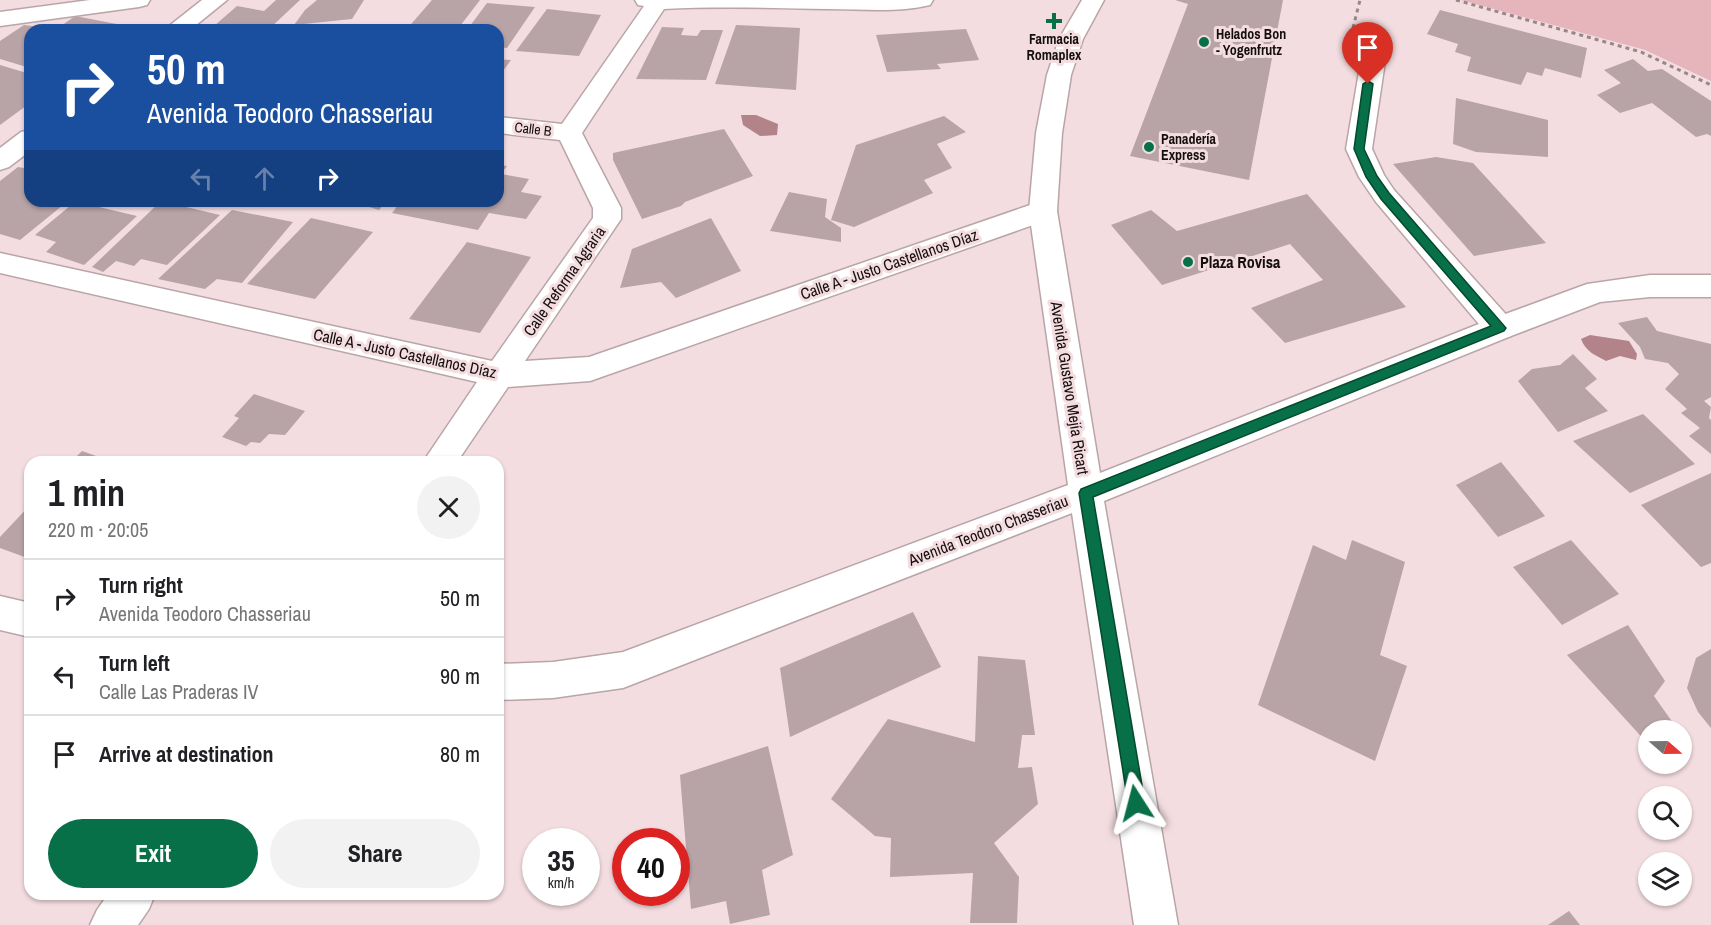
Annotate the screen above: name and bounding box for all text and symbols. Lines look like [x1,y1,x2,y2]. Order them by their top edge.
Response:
marker: Farmacia Romaplex [1047,14,1061,28]
pin [1342,22,1393,84]
place label: Helados Bon - Yogenfrutz [1216,25,1286,59]
place label: Farmacia Romaplex [1027,30,1082,64]
icon: arrive [1351,31,1384,64]
marker: Helados Bon - Yogenfrutz [1197,35,1211,49]
text: 50 m [147,41,226,97]
icon: right [48,48,126,126]
text: Avenida Teodoro Chasseriau [147,95,433,131]
street label: Calle B [514,118,553,140]
place label: Panadería Express [1161,130,1216,164]
marker: Panadería Express [1142,140,1156,154]
icon: left [185,162,218,195]
icon: ahead [248,162,281,195]
icon: right [311,162,344,195]
street label: Calle Reforma Agraria [518,221,611,340]
street label: Calle A - Justo Castellanos Díaz [797,223,981,305]
place label: Plaza Rovisa [1200,251,1281,273]
marker: Plaza Rovisa [1181,255,1195,269]
street label: Avenida Gustavo Mejía Ricart [1045,299,1095,476]
street label: Calle A - Justo Castellanos Díaz [311,323,499,383]
text: 1 min [48,469,125,517]
button: close [417,476,480,539]
street label: Avenida Teodoro Chasseriau [904,489,1071,571]
text: 220 m · 20:05 [48,516,148,543]
text: Turn right [99,570,183,600]
icon: right [48,582,81,615]
text: 50 m [440,583,480,613]
text: Avenida Teodoro Chasseriau [99,600,311,627]
text: Turn left [99,648,170,678]
icon: left [48,660,81,693]
text: 90 m [440,661,480,691]
text: Calle Las Praderas IV [99,678,259,705]
north arrow [1638,720,1692,774]
map controls [1638,720,1692,906]
icon: arrive [48,738,81,771]
text: Arrive at destination [99,739,273,769]
text: 80 m [440,739,480,769]
position arrow [1104,771,1168,835]
button: search [1638,786,1692,840]
button: Exit [48,819,258,888]
button: Share [270,819,480,888]
speed limit sign: 40 [612,828,690,906]
text: 35 [547,840,575,880]
button: layers [1638,852,1692,906]
text: km/h [548,872,574,893]

